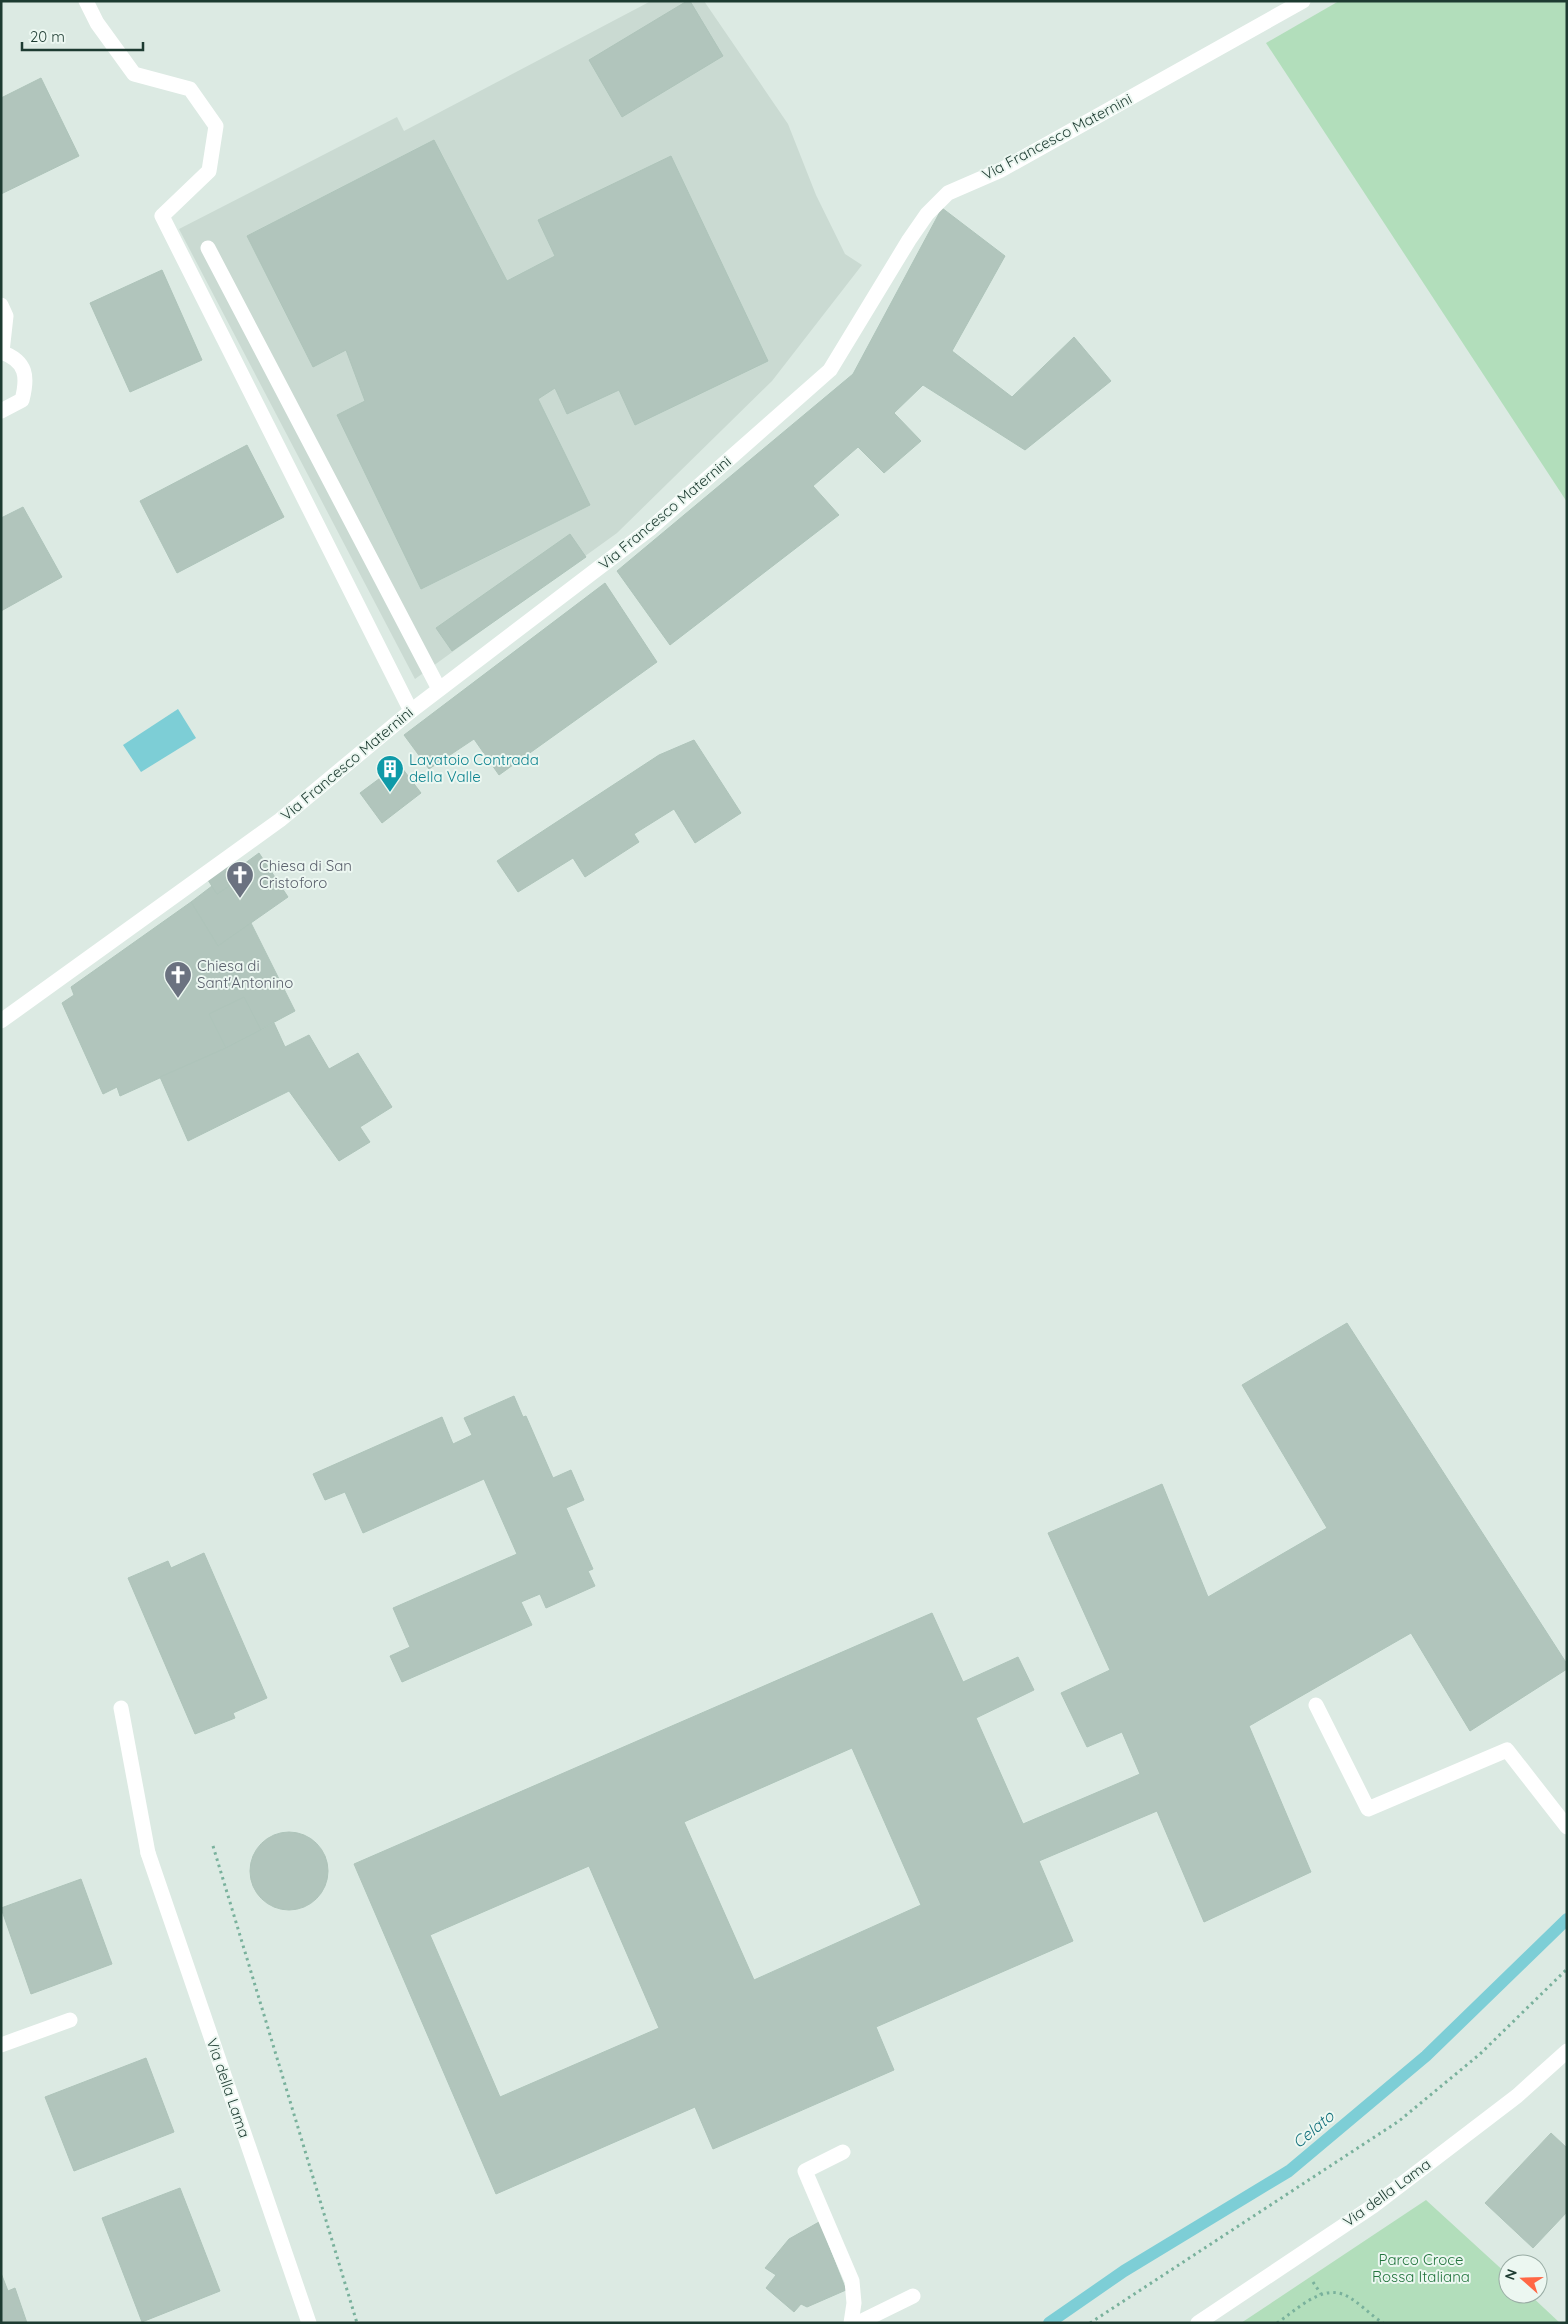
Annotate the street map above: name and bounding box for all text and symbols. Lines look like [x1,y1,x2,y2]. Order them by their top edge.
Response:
scale bar [22,20,144,52]
text: 20 m [30,27,65,46]
street label: Via Francesco Maternini [979,89,1135,184]
street label: Via Francesco Maternini [595,452,735,574]
street label: Via Francesco Maternini [277,703,417,825]
place label: Lavatoio Contrada della Valle [409,750,539,786]
building icon: Lavatoio Contrada della Valle [375,754,405,793]
place label: Chiesa di San Cristoforo [259,856,352,892]
church icon: Chiesa di San Cristoforo [225,860,255,899]
place label: Chiesa di Sant'Antonino [197,956,293,992]
church icon: Chiesa di Sant'Antonino [163,960,193,999]
street label: Via della Lama [203,2036,254,2140]
water label: Celato [1288,2105,1339,2152]
street label: Via della Lama [1339,2154,1434,2231]
park label: Parco Croce Rossa Italiana [1372,2250,1470,2286]
north arrow [1498,2254,1548,2304]
text: N [1501,2267,1521,2282]

